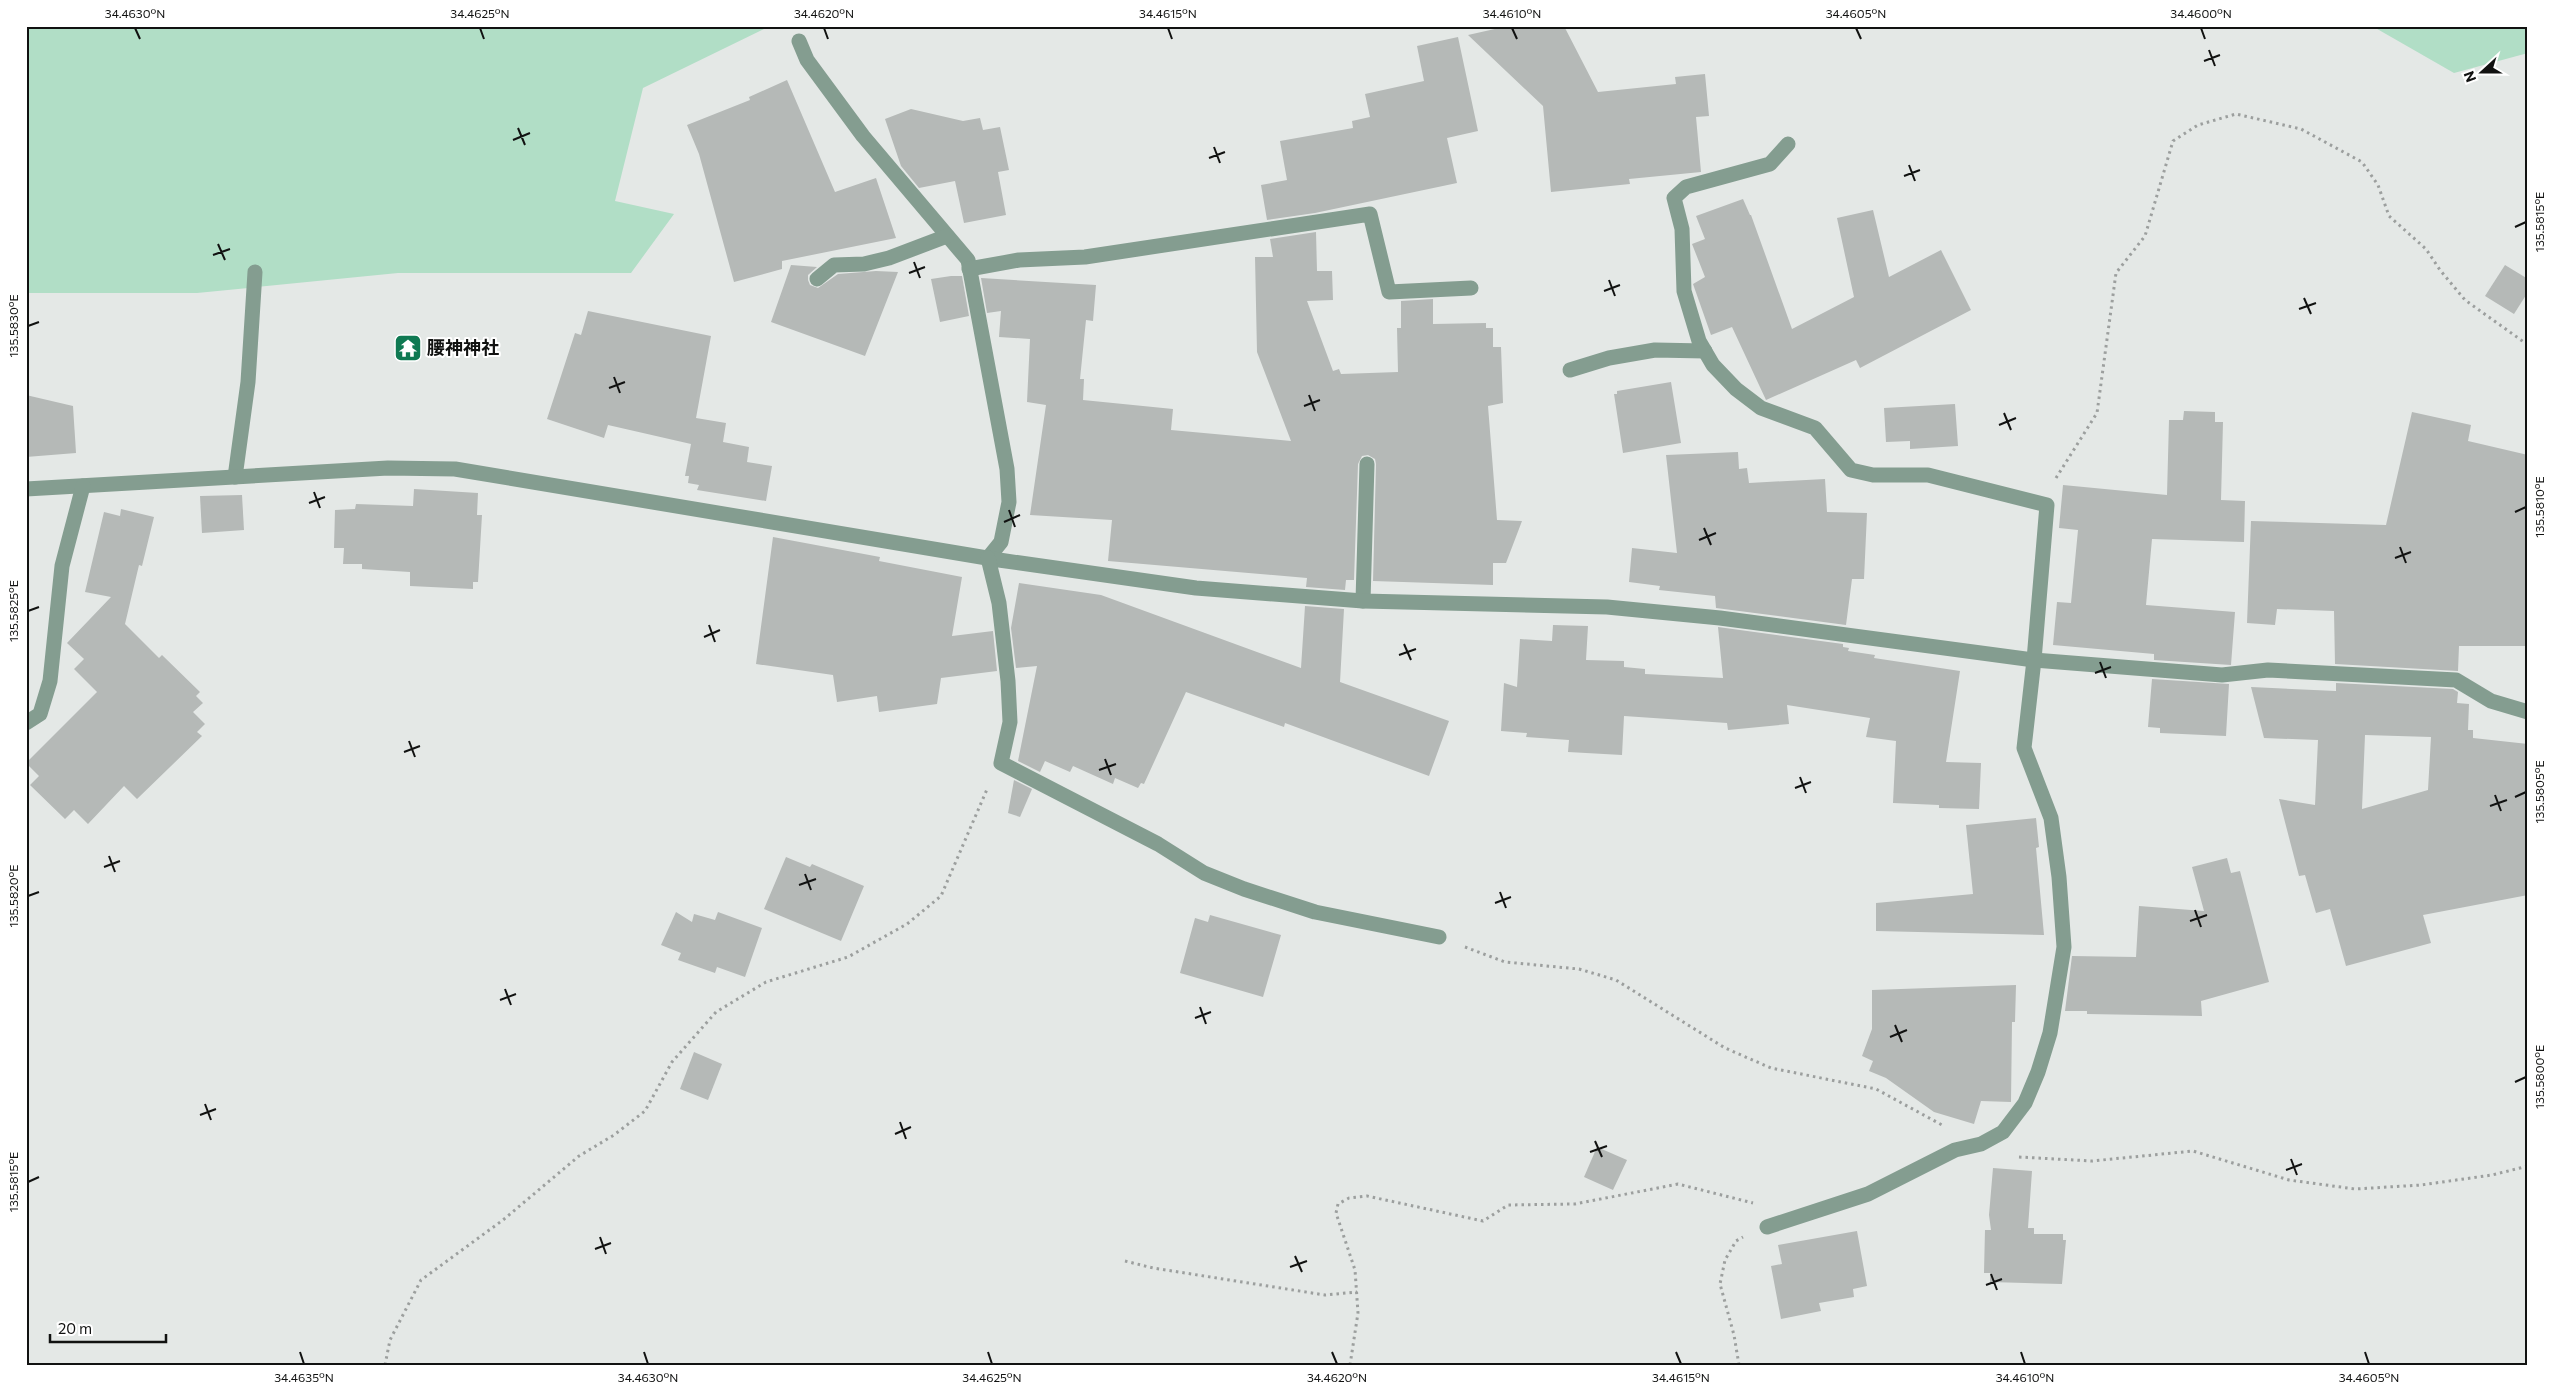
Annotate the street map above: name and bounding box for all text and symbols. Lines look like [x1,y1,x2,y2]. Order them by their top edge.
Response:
text: 34.4630°N [105,6,165,20]
text: 34.4625°N [450,6,510,20]
text: 34.4620°N [794,6,854,20]
text: 34.4615°N [1139,6,1197,20]
text: 34.4610°N [1483,6,1541,20]
text: 34.4605°N [1826,6,1886,20]
text: 34.4600°N [2170,6,2232,20]
north arrow [2456,48,2506,98]
text: N [2460,69,2479,85]
text: 135.5815°E [2532,192,2546,252]
text: 135.5830°E [6,294,20,358]
temple icon: 腰神神社 [393,333,423,363]
place label: 腰神神社 [427,336,499,358]
text: 135.5810°E [2532,476,2546,538]
text: 135.5825°E [6,580,20,642]
text: 135.5805°E [2532,760,2546,824]
text: 135.5820°E [6,865,20,927]
text: 135.5800°E [2532,1045,2546,1109]
text: 135.5815°E [6,1152,20,1212]
scale bar [50,1311,166,1343]
text: 20 m [58,1319,92,1337]
text: 34.4635°N [274,1370,334,1384]
text: 34.4630°N [618,1370,678,1384]
text: 34.4625°N [962,1370,1022,1384]
text: 34.4620°N [1307,1370,1367,1384]
text: 34.4615°N [1652,1370,1710,1384]
text: 34.4610°N [1996,1370,2054,1384]
text: 34.4605°N [2339,1370,2399,1384]

